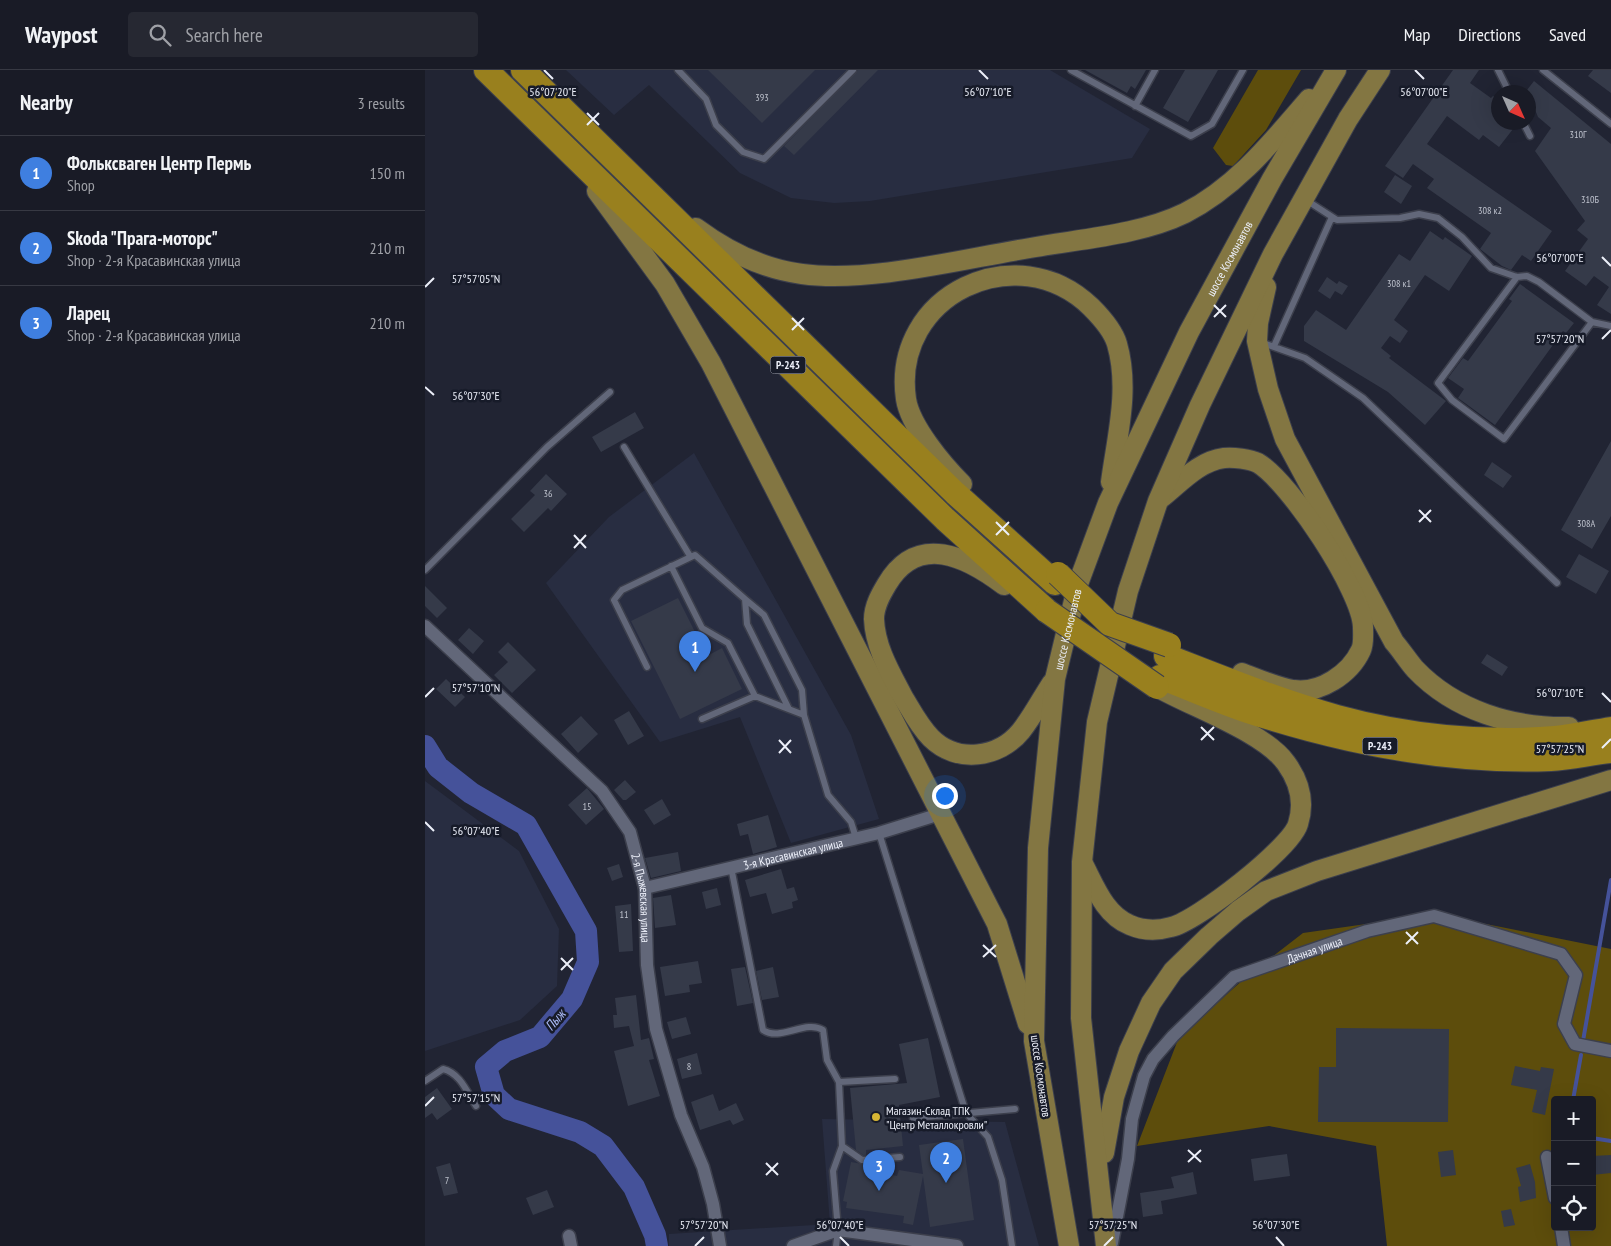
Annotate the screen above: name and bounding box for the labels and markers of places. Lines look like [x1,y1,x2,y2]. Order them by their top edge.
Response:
pin: 1 [679,631,711,672]
place label: Магазин-Склад ТПК "Центр Металлокровли" [886,1103,987,1132]
marker: Магазин-Склад ТПК "Центр Металлокровли" [870,1111,882,1123]
pin: 2 [930,1142,962,1183]
pin: 3 [863,1150,895,1191]

